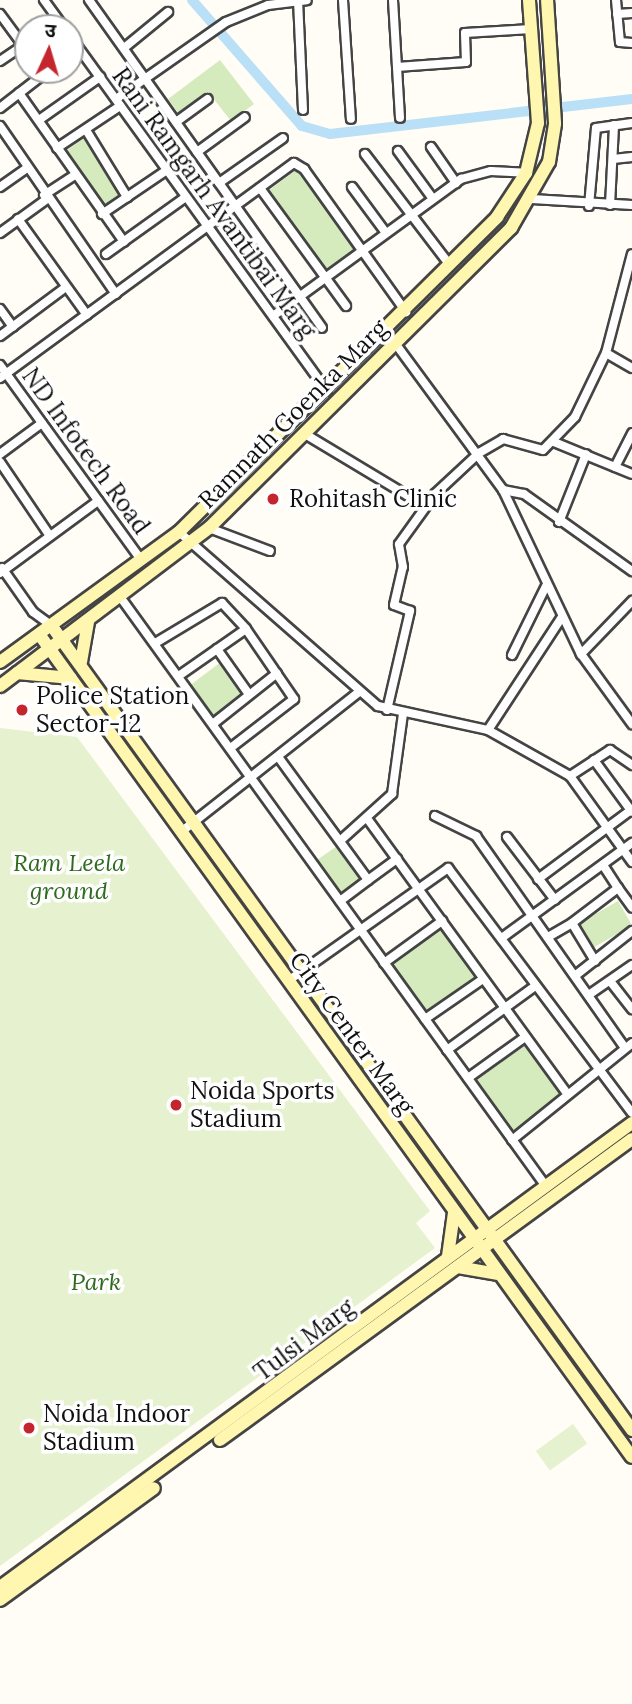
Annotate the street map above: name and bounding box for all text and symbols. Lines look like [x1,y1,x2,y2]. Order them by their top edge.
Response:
north arrow [14,14,84,84]
text: उ [44,18,57,42]
street label: Rani Ramgarh Avantibai Marg [106,62,322,344]
street label: Ramnath Goenka Marg [193,314,393,514]
street label: ND Infotech Road [16,362,156,540]
place label: Rohitash Clinic [289,485,457,513]
marker: Rohitash Clinic [263,489,283,509]
place label: Police Station Sector-12 [36,682,189,738]
marker: Police Station Sector-12 [14,702,30,718]
park label: Ram Leela ground [13,849,125,905]
street label: City Center Marg [284,946,420,1120]
place label: Noida Sports Stadium [190,1077,335,1133]
marker: Noida Sports Stadium [168,1097,184,1113]
park label: Park [71,1268,121,1296]
street label: Tulsi Marg [248,1293,360,1387]
place label: Noida Indoor Stadium [43,1400,190,1456]
marker: Noida Indoor Stadium [21,1420,37,1436]

